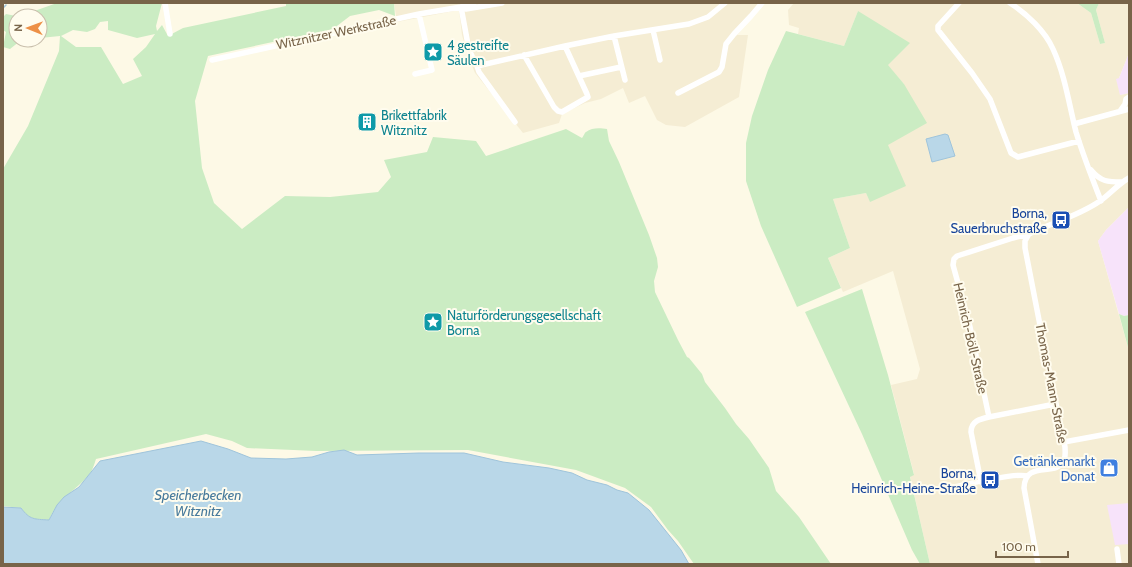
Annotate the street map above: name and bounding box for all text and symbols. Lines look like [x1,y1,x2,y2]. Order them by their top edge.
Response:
north arrow [8,8,48,48]
street label: Witznitzer Werkstraße [275,11,398,53]
text: N [11,24,25,32]
place label: 4 gestreifte Säulen [447,37,509,68]
place icon: 4 gestreifte Säulen [422,41,444,63]
place label: Brikettfabrik Witznitz [381,107,447,138]
building icon: Brikettfabrik Witznitz [356,111,378,133]
place label: Borna, Sauerbruchstraße [950,205,1047,236]
bus stop icon: Borna, Sauerbruchstraße [1050,209,1072,231]
street label: Heinrich-Böll-Straße [950,281,992,395]
place label: Naturförderungsgesellschaft Borna [447,307,602,338]
place icon: Naturförderungsgesellschaft Borna [422,311,444,333]
street label: Thomas-Mann-Straße [1032,321,1072,445]
place label: Getränkemarkt Donat [1014,453,1096,484]
shop icon: Getränkemarkt Donat [1098,457,1120,479]
place label: Borna, Heinrich-Heine-Straße [851,465,976,496]
bus stop icon: Borna, Heinrich-Heine-Straße [979,469,1001,491]
water label: Speicherbecken Witznitz [155,486,241,520]
scale bar [996,533,1068,559]
text: 100 m [1002,539,1036,554]

